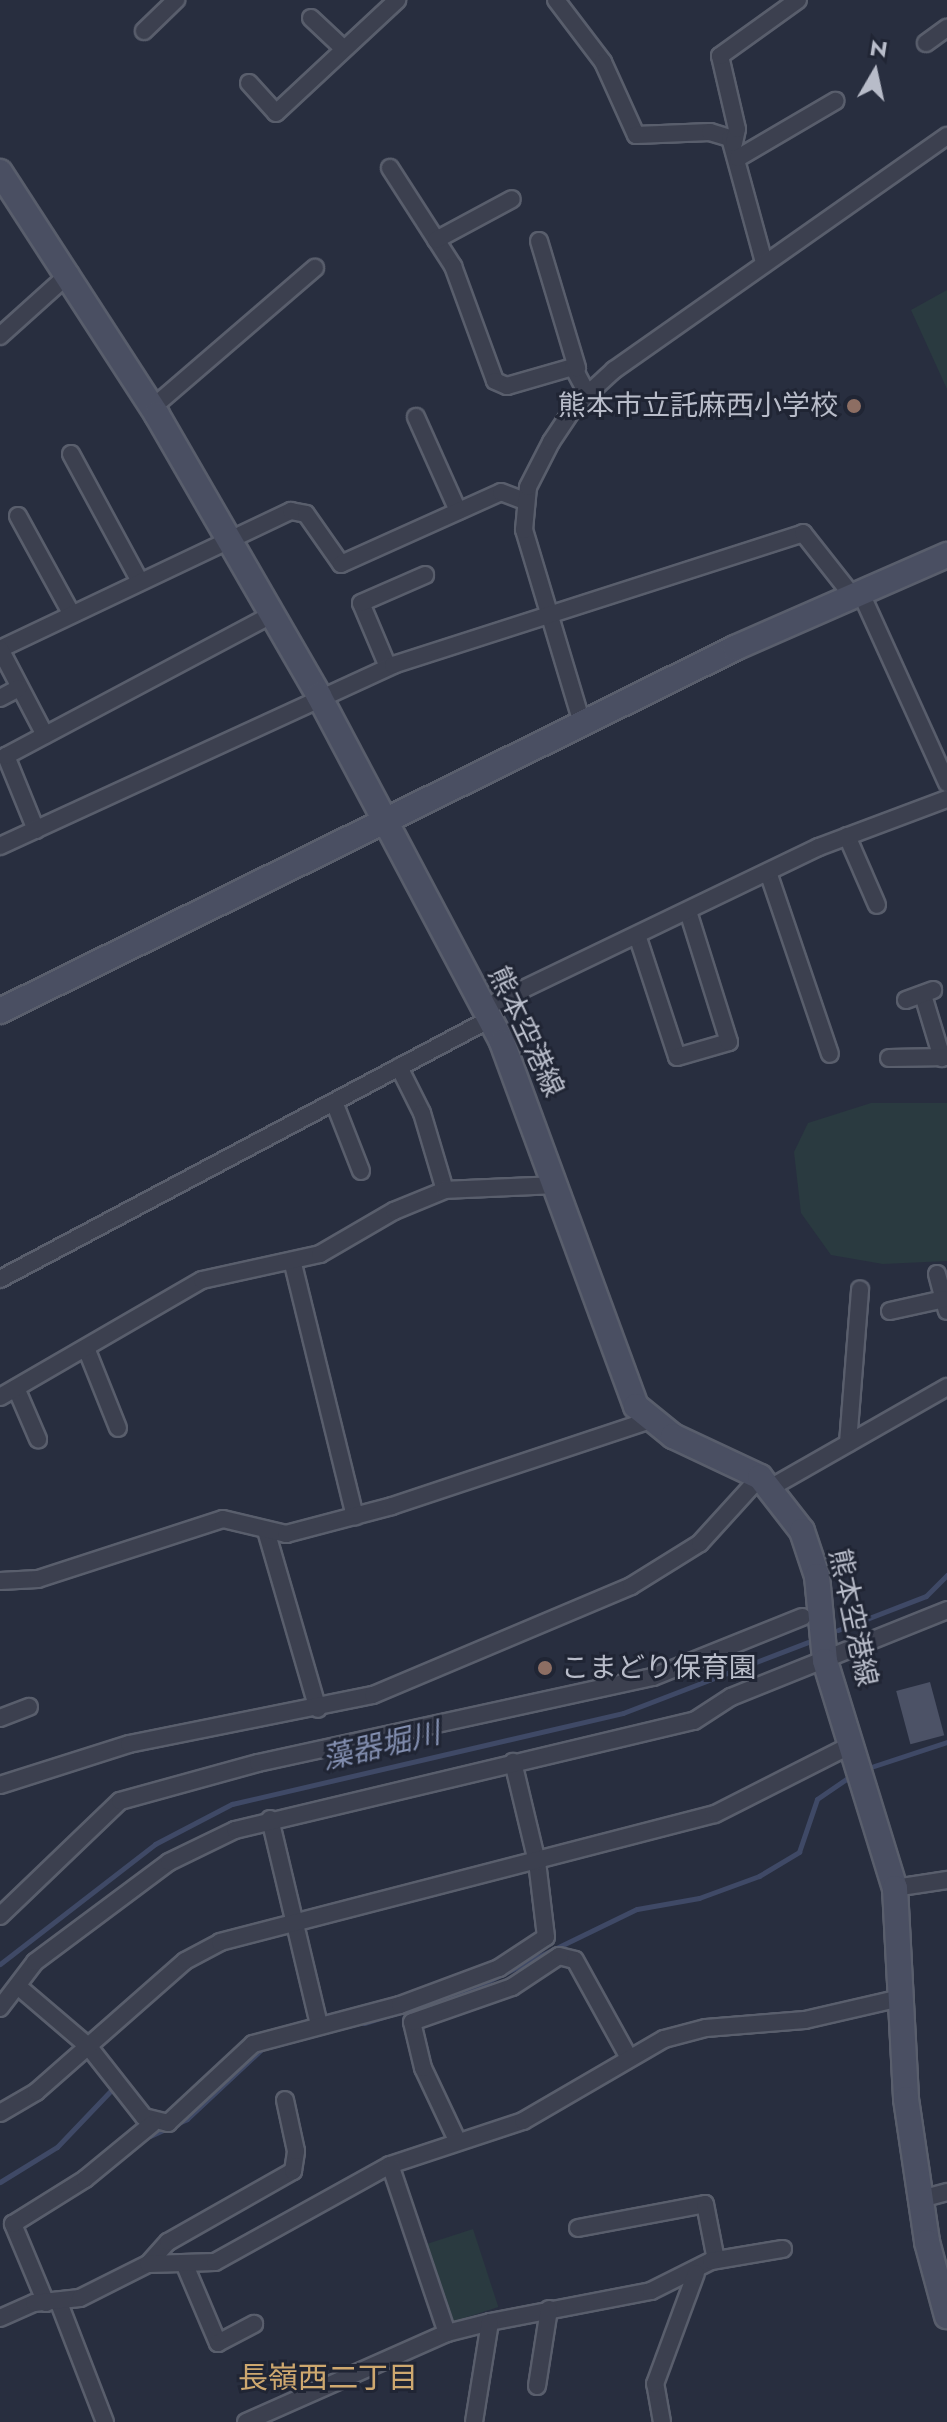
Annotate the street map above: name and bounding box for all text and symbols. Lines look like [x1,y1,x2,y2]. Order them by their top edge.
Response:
text: N [868,31,890,65]
north arrow [835,32,915,112]
place label: 熊本市立託麻西小学校 [558,389,838,423]
marker: 熊本市立託麻西小学校 [845,397,863,415]
street label: 熊本空港線 [481,961,571,1103]
street label: 熊本空港線 [822,1546,884,1690]
place label: こまどり保育園 [561,1651,757,1685]
marker: こまどり保育園 [536,1659,554,1677]
water label: 藻器堀川 [318,1715,444,1777]
district label: 長嶺西二丁目 [238,2360,418,2396]

